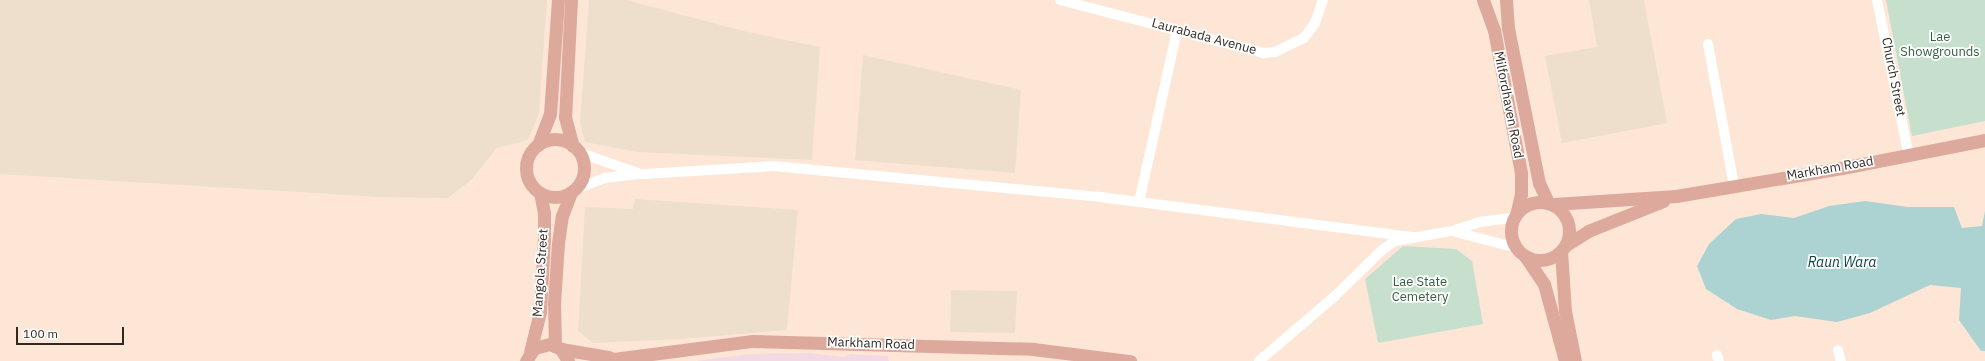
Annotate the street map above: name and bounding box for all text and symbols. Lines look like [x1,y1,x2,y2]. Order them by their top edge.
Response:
street label: Laurabada Avenue [1150,15,1258,59]
park label: Lae Showgrounds [1900,30,1980,61]
street label: Church Street [1878,36,1908,118]
street label: Milfordhaven Road [1490,50,1526,160]
street label: Markham Road [1785,154,1875,184]
street label: Mangola Street [530,228,552,318]
water label: Raun Wara [1808,254,1876,270]
park label: Lae State Cemetery [1392,275,1448,306]
scale bar [18,319,126,345]
text: 100 m [23,326,58,341]
street label: Markham Road [827,335,915,353]

